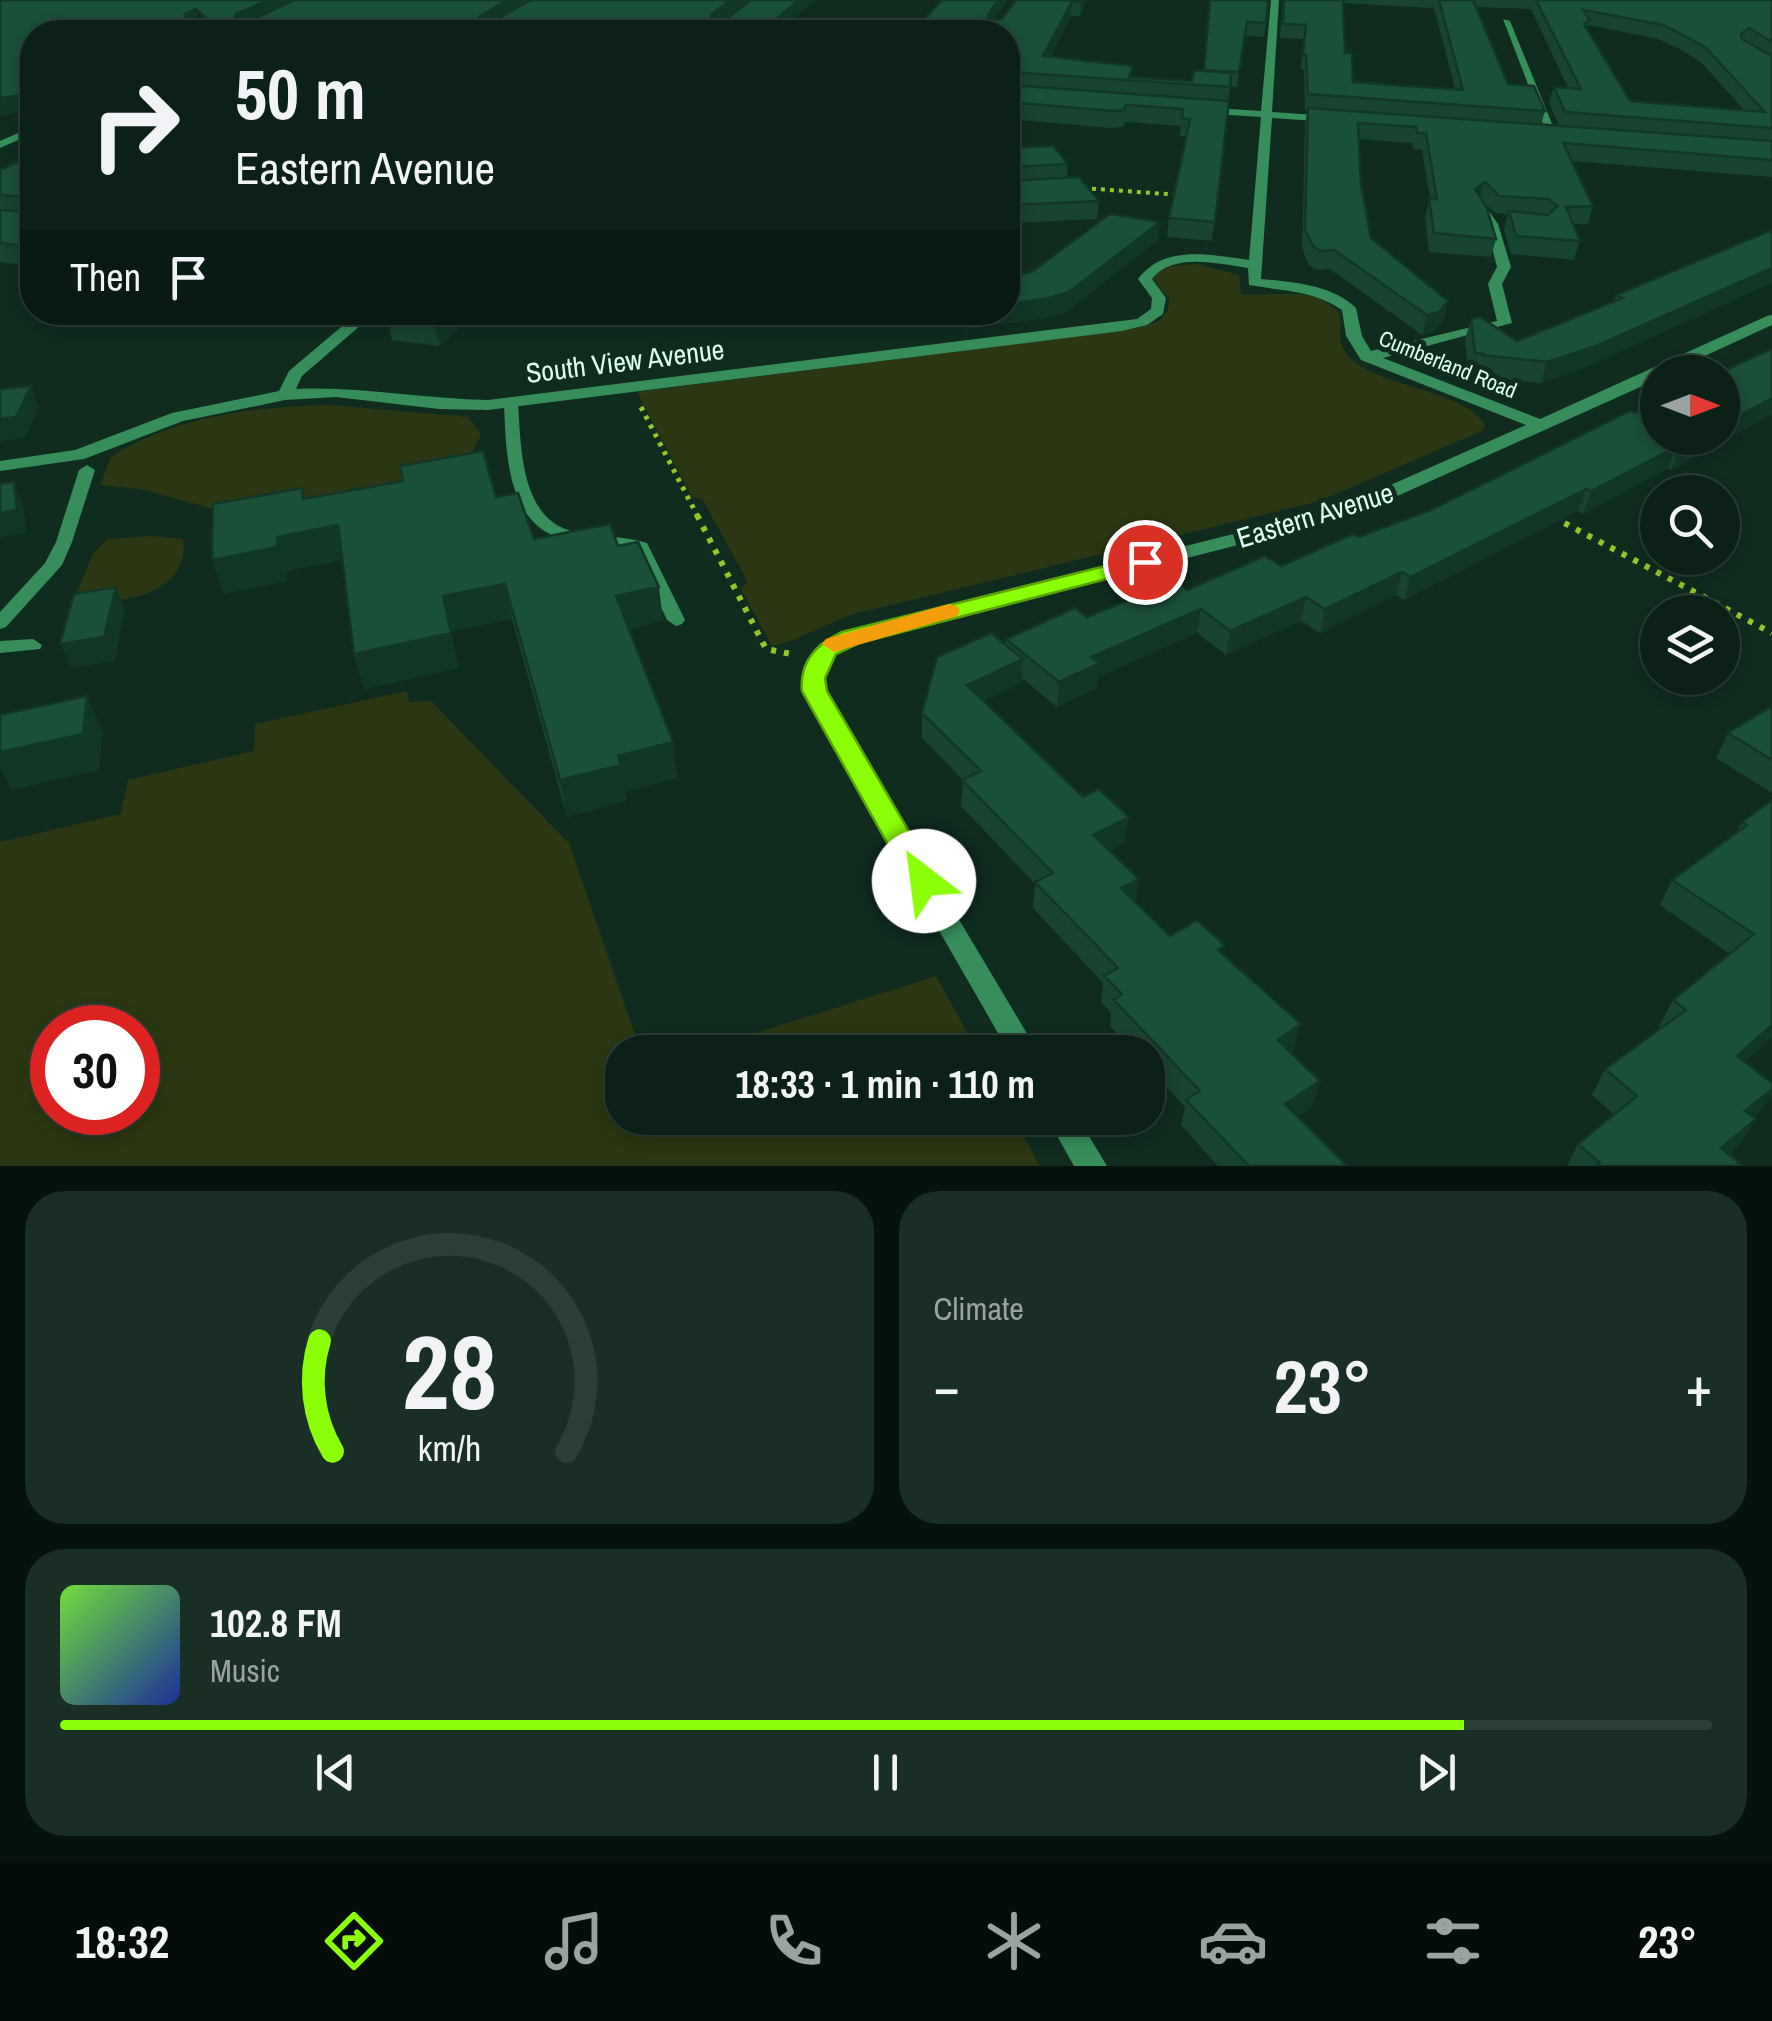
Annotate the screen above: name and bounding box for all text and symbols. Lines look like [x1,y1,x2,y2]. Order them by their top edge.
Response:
text: 50 m [235,47,366,141]
icon: right [70,60,200,190]
text: Eastern Avenue [235,137,495,198]
icon: arrive [161,250,216,305]
text: Then [70,252,141,303]
street label: Cumberland Road [1375,323,1521,405]
street label: South View Avenue [524,330,726,392]
north arrow [1640,355,1740,455]
map controls [1640,355,1740,695]
street label: Eastern Avenue [1232,473,1398,557]
button: search [1640,475,1740,575]
pin [1103,520,1188,605]
icon: arrive [1118,535,1173,590]
button: layers [1640,595,1740,695]
position arrow [872,829,976,933]
speed limit sign: 30 [30,1005,160,1135]
text: 18:33 · 1 min · 110 m [735,1059,1035,1110]
text: Climate [934,1287,1024,1330]
text: 28 [402,1301,497,1441]
text: 23° [1274,1335,1372,1436]
text: − [934,1349,960,1423]
text: + [1686,1349,1712,1423]
text: km/h [417,1424,481,1472]
text: 102.8 FM [210,1598,342,1649]
text: Music [210,1649,280,1692]
icon: previous [308,1745,363,1800]
icon: pause [858,1745,913,1800]
icon: next [1409,1745,1464,1800]
icon: directions [319,1906,389,1976]
icon: music [539,1906,609,1976]
icon: phone [759,1906,829,1976]
icon: climate [979,1906,1049,1976]
icon: car [1198,1906,1268,1976]
icon: filters [1418,1906,1488,1976]
text: 18:32 [75,1911,169,1972]
text: 23° [1638,1911,1697,1972]

